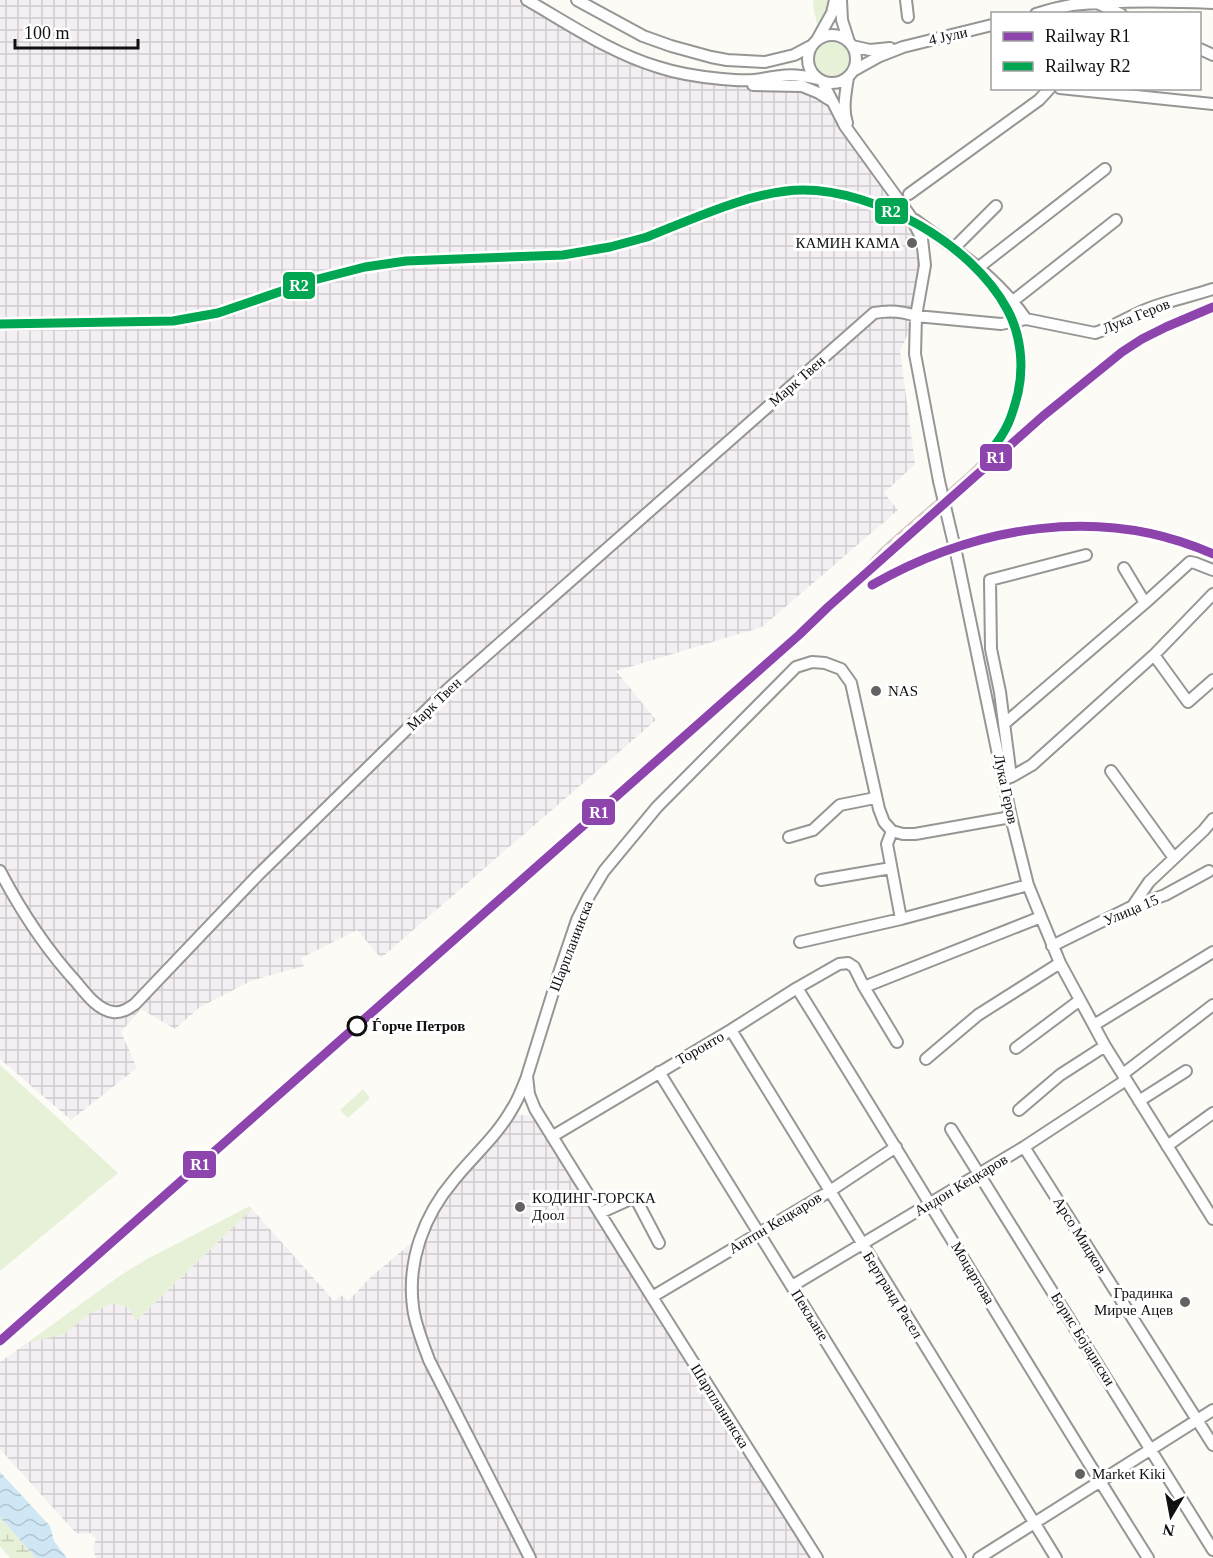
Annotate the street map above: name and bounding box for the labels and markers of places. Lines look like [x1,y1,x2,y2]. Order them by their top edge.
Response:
place label: КАМИН КАМА [795,235,900,251]
marker: КАМИН КАМА [905,236,919,250]
place label: NAS [888,683,918,699]
marker: NAS [869,684,883,698]
marker: Ѓорче Петров [347,1016,367,1036]
place label: Ѓорче Петров [372,1018,465,1034]
place label: КОДИНГ-ГОРСКА Доол [532,1190,656,1223]
marker: КОДИНГ-ГОРСКА Доол [513,1200,527,1214]
place label: Градинка Мирче Ацев [1094,1285,1173,1318]
marker: Градинка Мирче Ацев [1178,1295,1192,1309]
place label: Market Kiki [1092,1466,1166,1482]
marker: Market Kiki [1073,1467,1087,1481]

